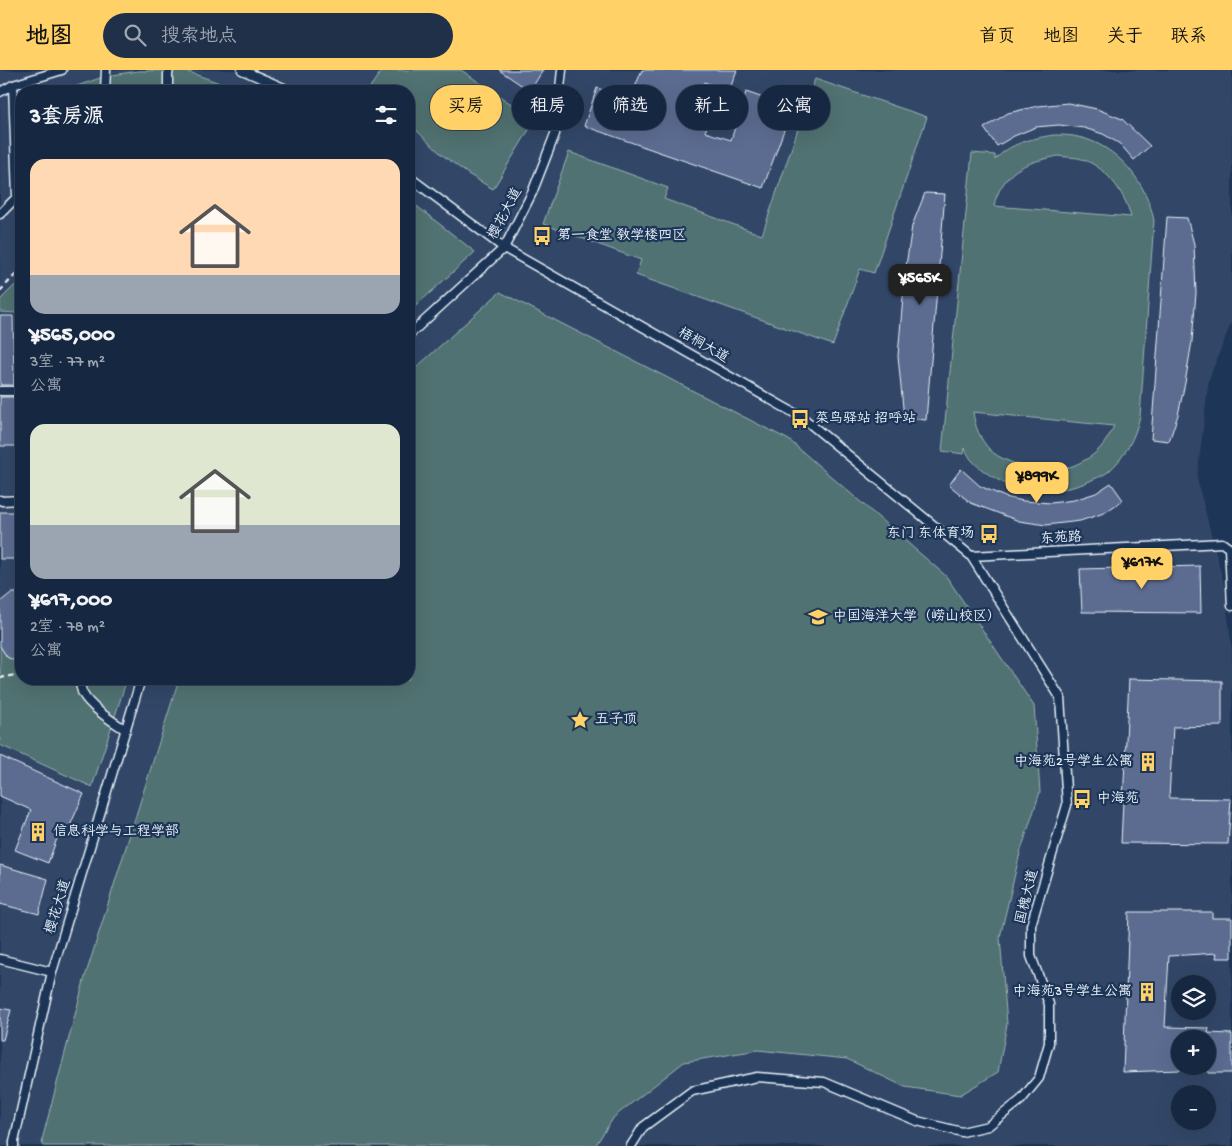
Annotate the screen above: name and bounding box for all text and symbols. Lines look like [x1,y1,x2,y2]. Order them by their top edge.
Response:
search box [103,13,453,58]
icon: search [121,21,149,49]
text: 地图 [25,24,73,53]
text: 搜索地点 [161,26,237,49]
text: 首页 [979,27,1015,48]
text: 地图 [1043,27,1079,48]
text: 关于 [1107,27,1143,48]
text: 联系 [1171,27,1207,48]
chip: 买房 [430,85,502,130]
chip: 租房 [512,85,584,130]
chip: 筛选 [594,85,666,130]
chip: 新上 [676,85,748,130]
chip: 公寓 [758,85,830,130]
icon: filters [372,101,400,129]
text: 3套房源 [30,106,104,131]
street label: 樱花大道 [484,185,527,243]
icon: home [170,191,260,281]
bus stop icon: 第一食堂 教学楼四区 [531,225,553,247]
place label: 第一食堂 教学楼四区 [557,227,686,245]
pin: ¥565K [885,264,955,306]
text: ¥565K [899,270,941,289]
text: ¥565,000 [30,324,115,349]
street label: 梧桐大道 [675,325,731,367]
text: 3室 · 77 m² [30,354,105,373]
text: 公寓 [30,378,62,397]
bus stop icon: 菜鸟驿站 招呼站 [789,408,811,430]
place label: 菜鸟驿站 招呼站 [815,411,916,428]
icon: home [170,456,260,546]
pin: ¥899K [1002,462,1072,504]
text: ¥899K [1016,468,1058,487]
bus stop icon: 东门 东体育场 [978,523,1000,545]
place label: 东门 东体育场 [887,525,974,543]
street label: 东苑路 [1040,528,1082,549]
pin: ¥617K [1107,548,1177,590]
text: ¥617K [1122,554,1162,573]
text: ¥617,000 [30,589,112,614]
school or university icon: 中国海洋大学（崂山校区） [807,606,829,628]
place label: 中国海洋大学（崂山校区） [833,608,1001,626]
text: 2室 · 78 m² [30,619,105,638]
text: 公寓 [30,643,62,662]
place icon: 五子顶 [569,709,591,731]
place label: 五子顶 [595,712,637,729]
building icon: 中海苑2号学生公寓 [1137,751,1159,773]
place label: 中海苑2号学生公寓 [1014,753,1133,771]
bus stop icon: 中海苑 [1071,788,1093,810]
place label: 中海苑 [1097,791,1139,808]
building icon: 信息科学与工程学部 [27,821,49,843]
place label: 信息科学与工程学部 [53,823,179,841]
street label: 国槐大道 [1012,868,1043,926]
street label: 樱花大道 [42,877,75,936]
map controls [1171,975,1216,1130]
button: layers [1171,975,1216,1020]
building icon: 中海苑3号学生公寓 [1136,981,1158,1003]
place label: 中海苑3号学生公寓 [1013,983,1132,1001]
button: + [1171,1030,1216,1075]
button: − [1171,1085,1216,1130]

